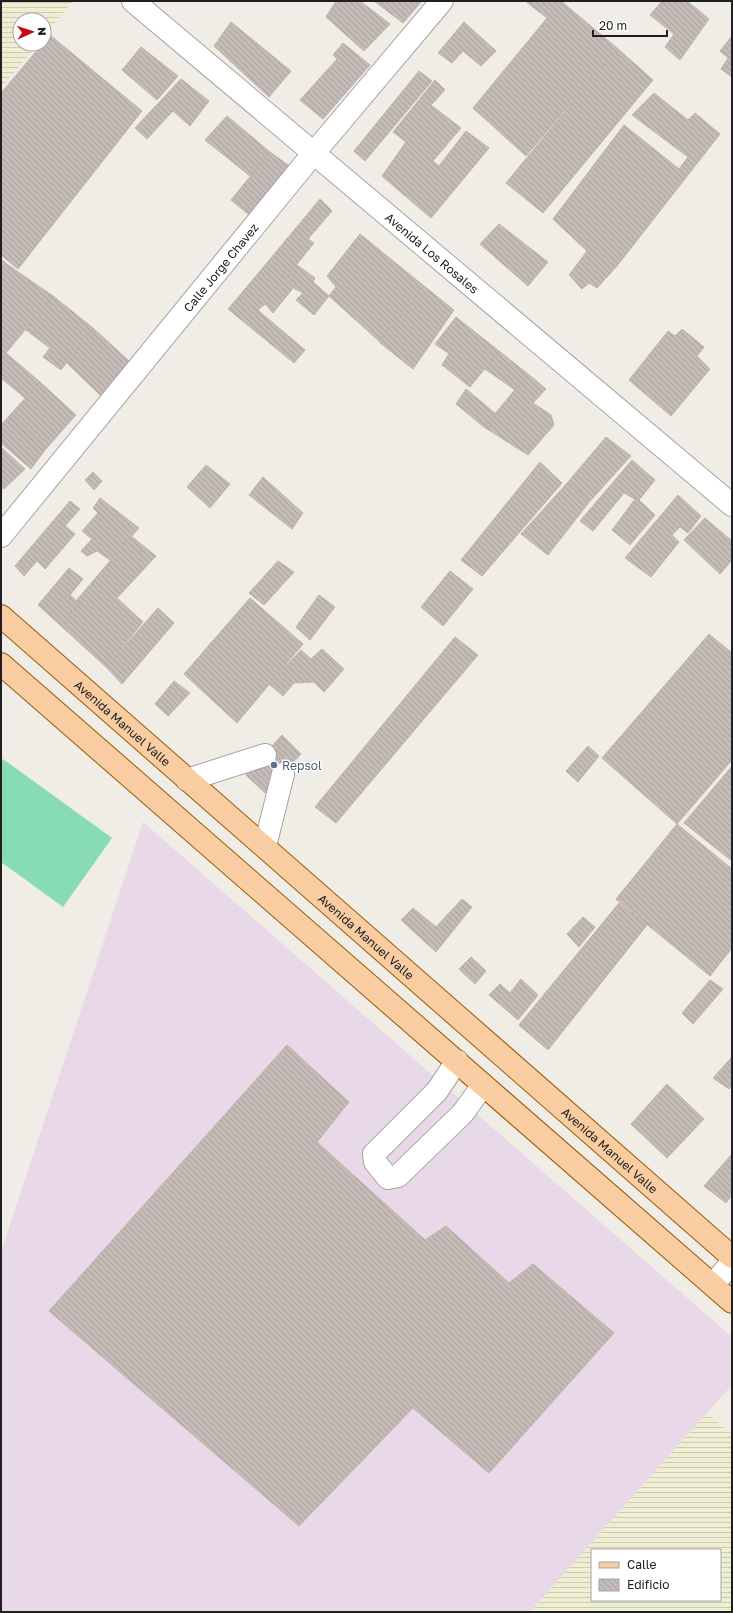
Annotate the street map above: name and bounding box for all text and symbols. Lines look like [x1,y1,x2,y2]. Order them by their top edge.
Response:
north arrow [12,12,52,52]
scale bar [593,12,667,38]
text: 20 m [599,18,627,33]
text: N [36,27,49,36]
street label: Avenida Los Rosales [382,209,482,296]
street label: Calle Jorge Chavez [180,220,261,315]
street label: Avenida Manuel Valle [72,677,174,769]
place label: Repsol [282,758,322,773]
marker: Repsol [269,760,279,770]
street label: Avenida Manuel Valle [315,890,418,983]
street label: Avenida Manuel Valle [559,1104,661,1196]
legend [591,1549,721,1601]
text: Calle [627,1557,657,1572]
text: Edificio [627,1577,669,1592]

